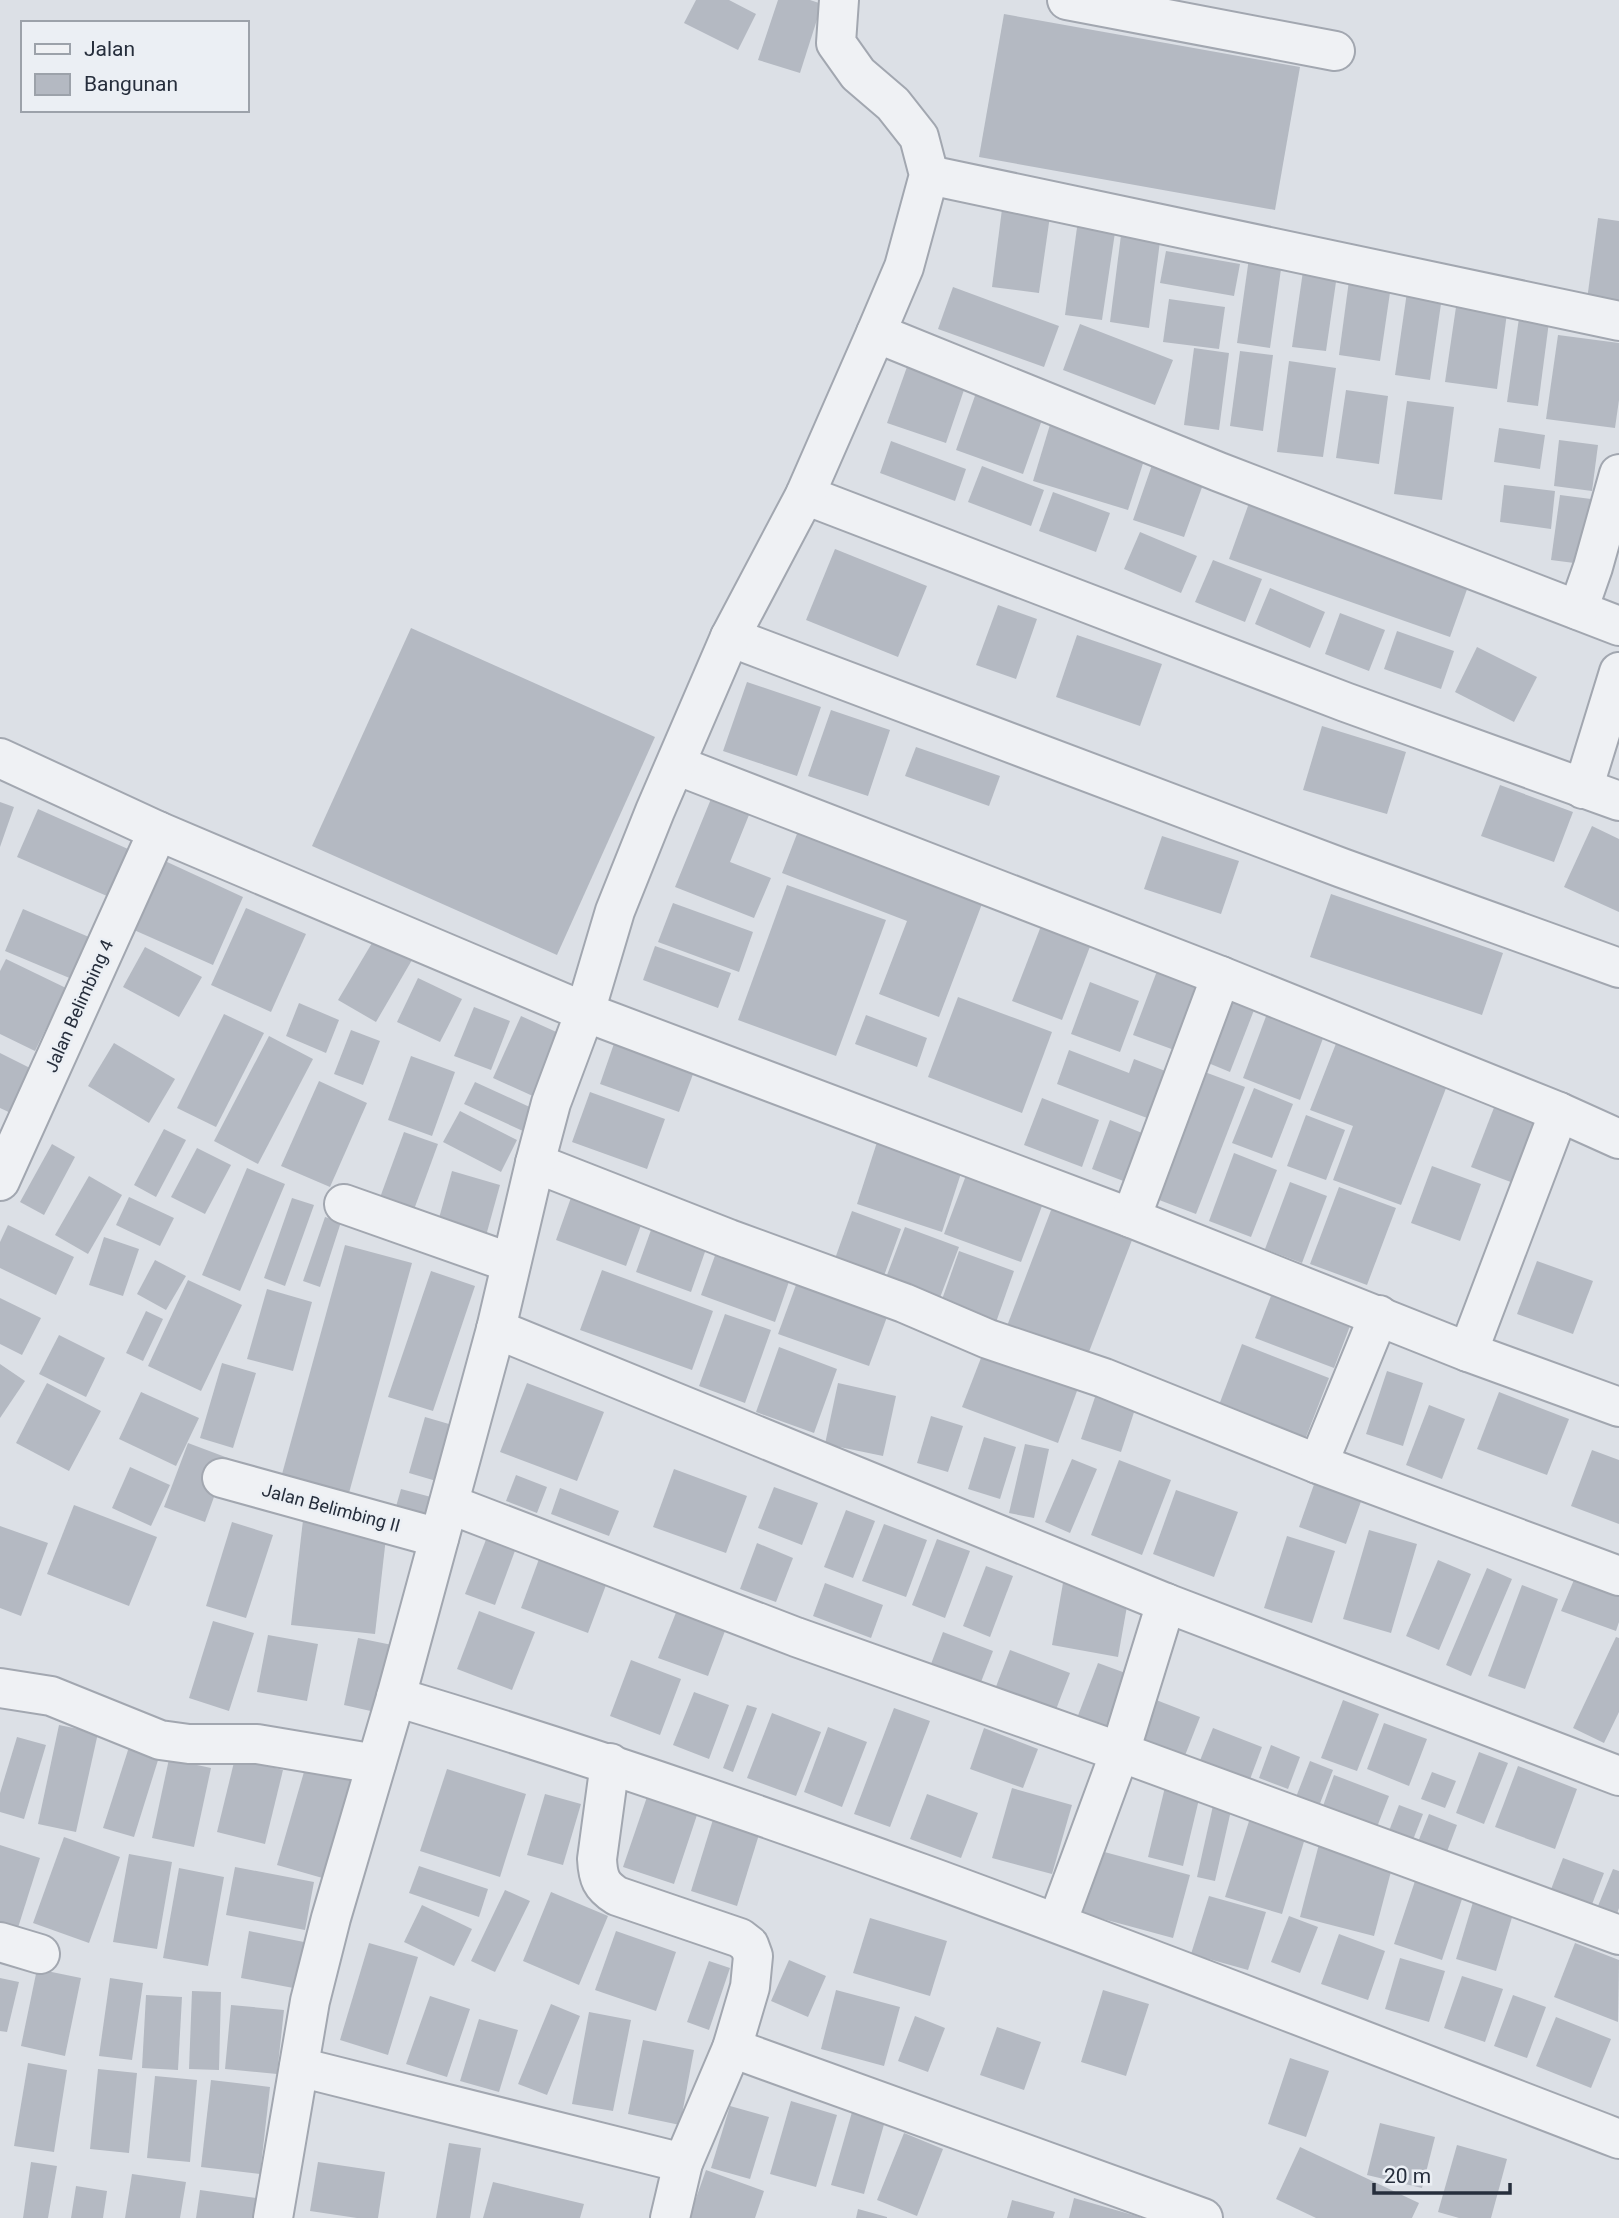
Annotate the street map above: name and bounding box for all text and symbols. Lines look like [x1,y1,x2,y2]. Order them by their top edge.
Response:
legend [21,21,248,112]
text: Jalan [84,37,135,61]
text: Bangunan [84,72,178,96]
street label: Jalan Belimbing 4 [40,936,117,1075]
street label: Jalan Belimbing II [260,1479,403,1536]
scale bar [1374,2152,1510,2196]
text: 20 m [1384,2164,1431,2188]

